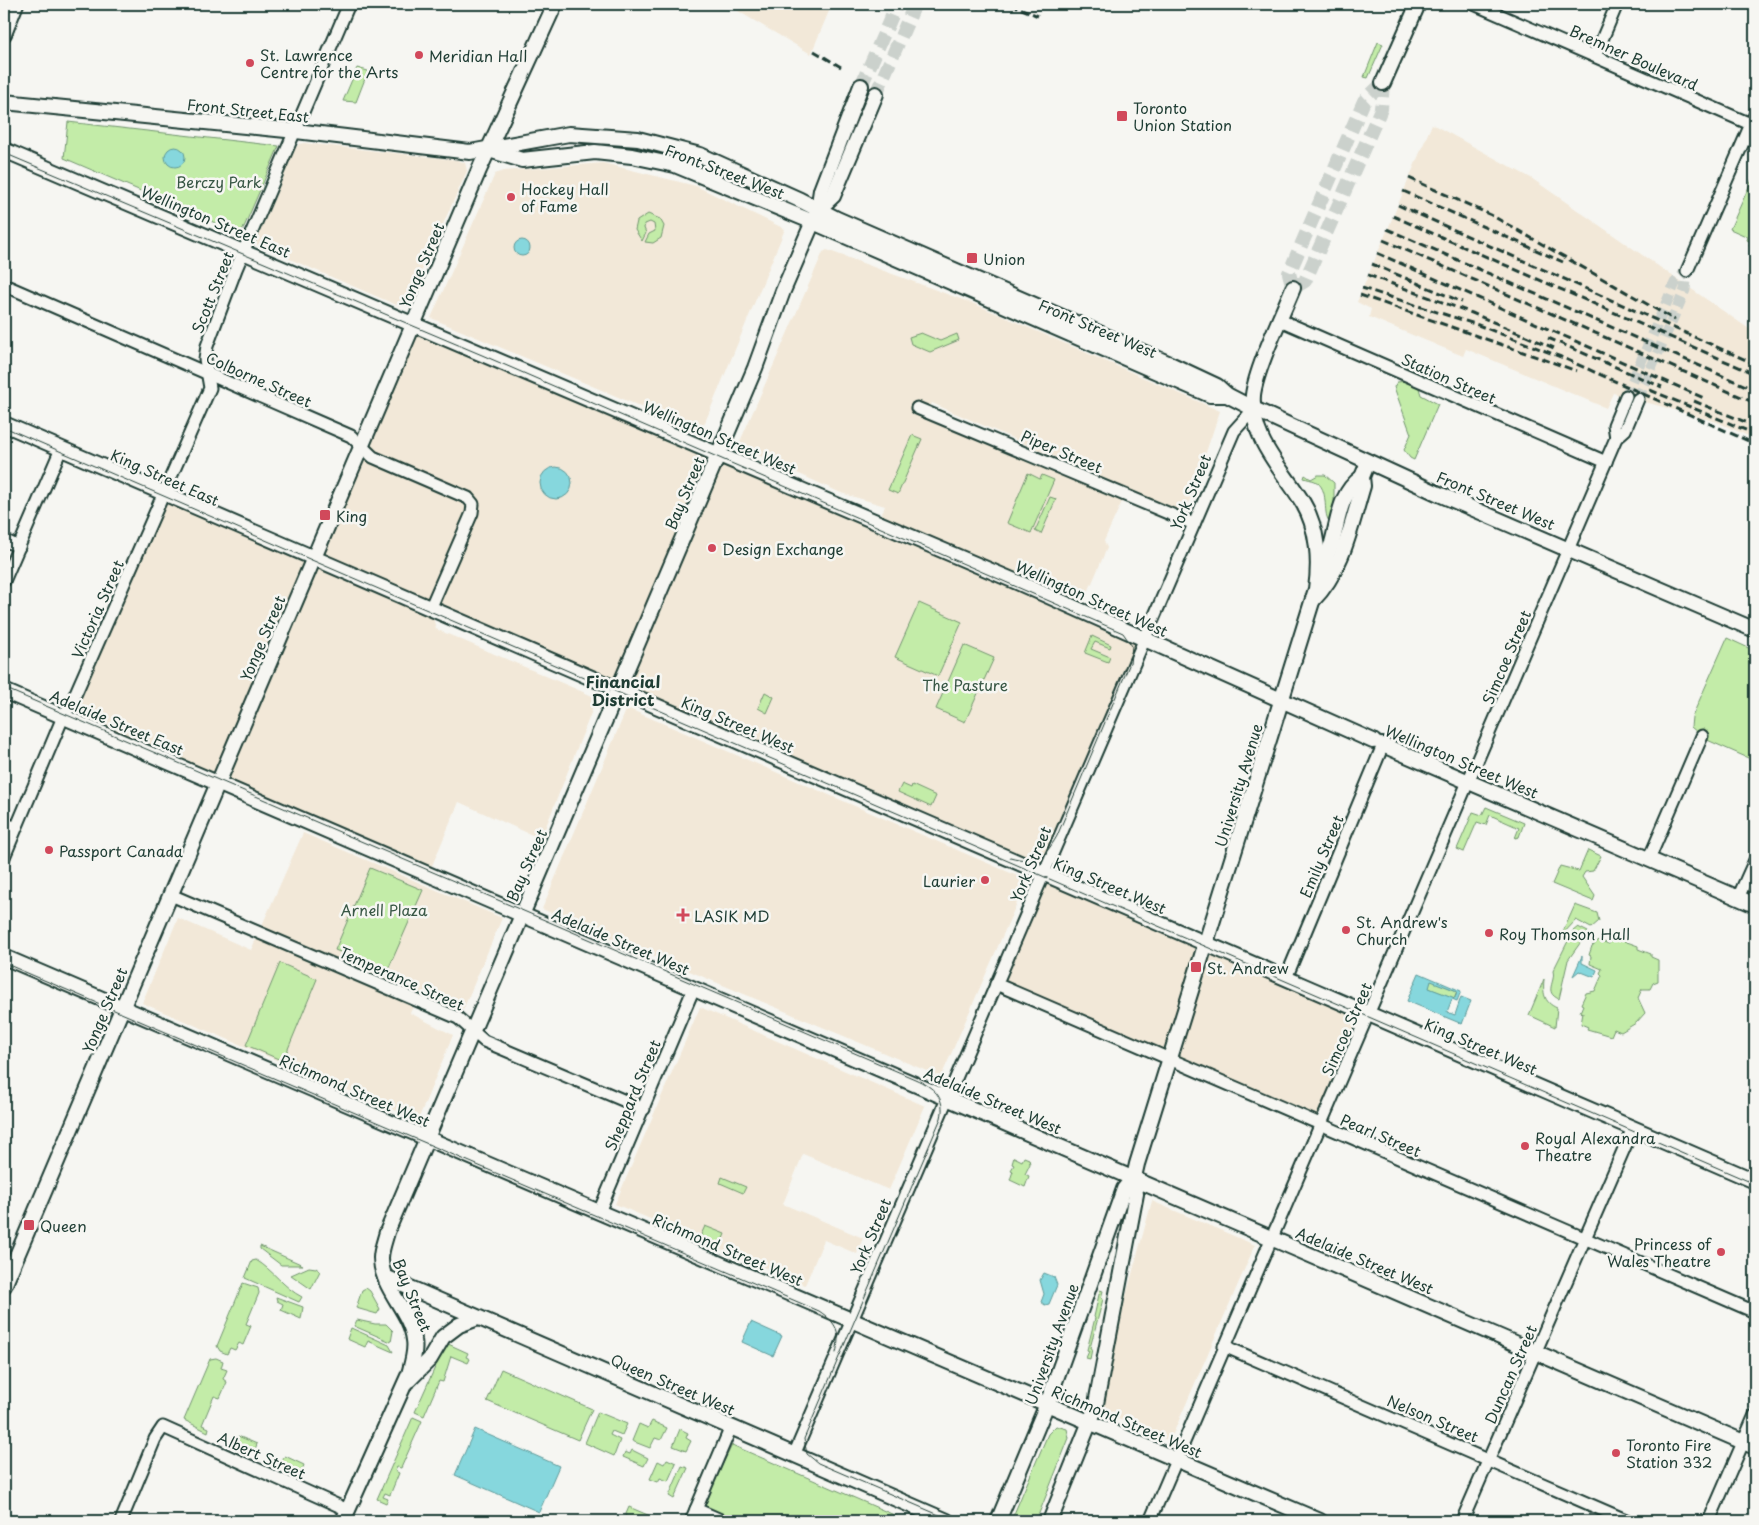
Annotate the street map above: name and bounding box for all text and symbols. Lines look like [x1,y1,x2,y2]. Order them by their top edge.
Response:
street label: Bremner Boulevard [1566,18,1702,96]
place label: St. Lawrence Centre for the Arts [260,43,398,83]
place label: Meridian Hall [429,44,527,67]
marker: Meridian Hall [413,49,425,61]
marker: St. Lawrence Centre for the Arts [244,57,256,69]
street label: Front Street East [186,92,310,128]
place label: Toronto Union Station [1133,96,1232,136]
marker: Toronto Union Station [1115,109,1129,123]
street label: Front Street West [662,138,788,204]
park label: Berczy Park [176,170,262,193]
place label: Hockey Hall of Fame [521,177,609,217]
street label: Wellington Street East [138,179,294,263]
marker: Hockey Hall of Fame [505,191,517,203]
street label: Yonge Street [393,218,449,312]
street label: Scott Street [185,247,239,337]
place label: Union [983,247,1025,270]
marker: Union [965,251,979,265]
street label: Front Street West [1035,293,1161,363]
street label: Colborne Street [202,345,316,413]
street label: Station Street [1398,347,1500,409]
street label: Wellington Street West [640,394,800,480]
street label: Piper Street [1018,424,1106,478]
street label: King Street East [107,443,223,511]
street label: York Street [1164,450,1216,534]
street label: Bay Street [658,453,710,533]
street label: Front Street West [1433,465,1559,535]
place label: King [336,504,367,527]
marker: King [318,508,332,522]
place label: Design Exchange [722,537,844,560]
marker: Design Exchange [706,542,718,554]
street label: Wellington Street West [1012,554,1172,642]
street label: Victoria Street [65,556,129,662]
street label: Yonge Street [234,591,290,685]
street label: Simcoe Street [1476,606,1536,708]
district label: Financial District [586,669,660,711]
park label: The Pasture [922,673,1008,696]
street label: Adelaide Street East [47,683,188,761]
street label: King Street West [678,690,798,758]
street label: Wellington Street West [1382,718,1542,804]
street label: University Avenue [1208,720,1268,850]
street label: Emily Street [1293,811,1349,901]
street label: York Street [1004,822,1056,906]
street label: Bay Street [500,825,552,905]
place label: Passport Canada [59,839,183,862]
marker: Passport Canada [43,844,55,856]
street label: King Street West [1050,851,1170,919]
place label: Laurier [923,869,975,892]
marker: Laurier [979,874,991,886]
park label: Arnell Plaza [341,898,428,921]
street label: Adelaide Street West [549,902,693,980]
place label: LASIK MD [694,904,770,927]
marker: LASIK MD [676,908,690,922]
place label: St. Andrew's Church [1356,910,1448,950]
place label: Roy Thomson Hall [1499,922,1630,945]
marker: St. Andrew's Church [1340,924,1352,936]
marker: Roy Thomson Hall [1483,927,1495,939]
street label: Temperance Street [336,940,468,1016]
place label: St. Andrew [1207,956,1289,979]
marker: St. Andrew [1189,960,1203,974]
street label: Yonge Street [76,963,132,1057]
street label: Simcoe Street [1315,978,1377,1080]
street label: King Street West [1421,1012,1541,1080]
street label: Sheppard Street [598,1036,666,1154]
street label: Richmond Street West [276,1048,434,1132]
street label: Adelaide Street West [921,1061,1065,1139]
street label: Pearl Street [1337,1108,1425,1162]
place label: Royal Alexandra Theatre [1535,1126,1656,1166]
marker: Royal Alexandra Theatre [1519,1140,1531,1152]
street label: York Street [844,1194,896,1278]
street label: Richmond Street West [649,1207,807,1291]
place label: Queen [40,1214,87,1237]
marker: Queen [22,1218,36,1232]
street label: Adelaide Street West [1293,1221,1437,1299]
place label: Princess of Wales Theatre [1607,1232,1712,1272]
marker: Princess of Wales Theatre [1715,1246,1727,1258]
street label: Bay Street [388,1255,438,1335]
street label: University Avenue [1018,1280,1084,1408]
street label: Duncan Street [1478,1321,1542,1427]
street label: Queen Street West [607,1347,739,1421]
street label: Richmond Street West [1048,1379,1206,1463]
street label: Nelson Street [1384,1388,1482,1448]
street label: Albert Street [214,1425,310,1485]
place label: Toronto Fire Station 332 [1626,1433,1712,1473]
marker: Toronto Fire Station 332 [1610,1447,1622,1459]

